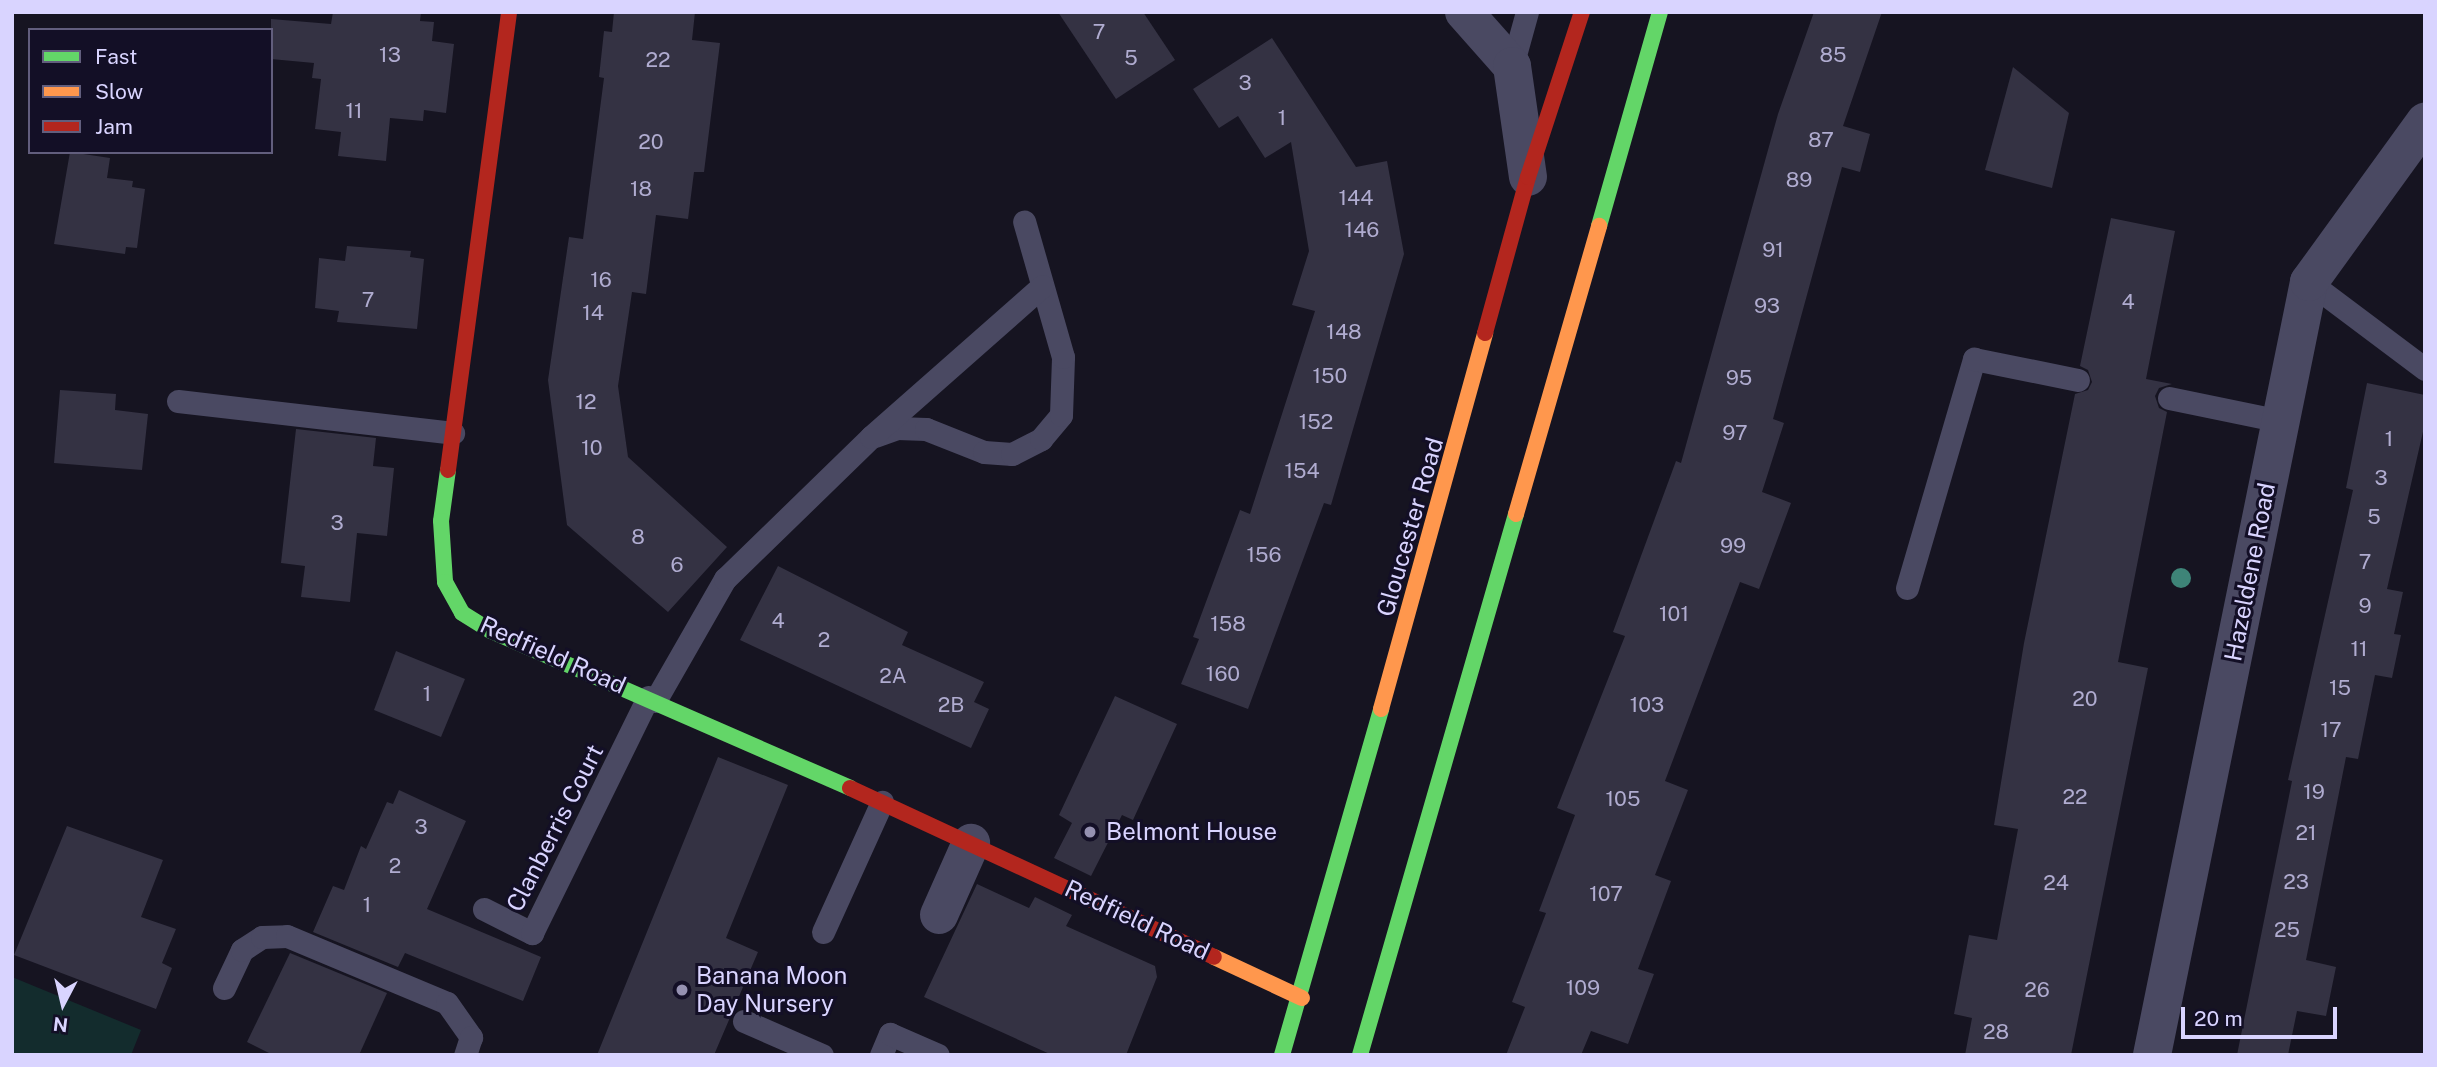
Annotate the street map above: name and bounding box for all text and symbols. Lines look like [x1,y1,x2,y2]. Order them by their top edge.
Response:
house number: 7 [1093,19,1105,45]
legend [28,28,273,154]
house number: 13 [379,42,401,68]
house number: 85 [1819,42,1847,68]
text: Fast [95,44,137,69]
house number: 5 [1124,45,1138,71]
house number: 22 [645,47,671,73]
house number: 3 [1238,70,1252,96]
text: Slow [95,79,143,104]
house number: 11 [345,98,363,124]
house number: 1 [1278,105,1286,131]
text: Jam [95,114,133,139]
house number: 87 [1808,127,1834,153]
house number: 20 [638,129,664,155]
house number: 89 [1786,167,1812,193]
house number: 18 [630,176,652,202]
house number: 144 [1339,185,1373,211]
house number: 146 [1345,217,1379,243]
house number: 91 [1762,237,1784,263]
house number: 16 [590,267,612,293]
house number: 7 [362,287,374,313]
house number: 4 [2121,289,2135,315]
house number: 93 [1754,293,1780,319]
house number: 14 [582,300,604,326]
house number: 148 [1326,319,1362,345]
house number: 150 [1313,363,1347,389]
house number: 95 [1726,365,1752,391]
house number: 12 [575,389,597,415]
house number: 152 [1299,409,1333,435]
house number: 97 [1722,420,1748,446]
house number: 1 [2385,426,2393,452]
street label: Gloucester Road [1371,434,1449,620]
house number: 10 [581,435,603,461]
house number: 154 [1284,458,1320,484]
house number: 3 [2374,465,2388,491]
street label: Hazeldene Road [2219,480,2281,664]
house number: 5 [2367,504,2381,530]
house number: 3 [330,510,344,536]
house number: 8 [631,524,645,550]
house number: 99 [1720,533,1746,559]
house number: 156 [1246,542,1282,568]
house number: 7 [2359,549,2371,575]
house number: 6 [670,552,684,578]
house number: 9 [2358,593,2372,619]
house number: 101 [1659,601,1689,627]
house number: 4 [771,608,785,634]
street label: Redfield Road [476,610,630,700]
house number: 158 [1210,611,1246,637]
house number: 2 [818,627,830,653]
house number: 11 [2350,636,2368,662]
house number: 160 [1206,661,1240,687]
house number: 2A [879,663,907,689]
house number: 15 [2329,675,2351,701]
house number: 1 [423,681,431,707]
house number: 20 [2072,686,2098,712]
house number: 2B [938,692,964,718]
house number: 103 [1630,692,1664,718]
house number: 17 [2320,717,2342,743]
street label: Clanberris Court [500,740,610,916]
house number: 19 [2303,779,2325,805]
house number: 22 [2062,784,2088,810]
house number: 105 [1606,786,1640,812]
house number: 3 [414,814,428,840]
place label: Belmont House [1106,818,1277,846]
house number: 21 [2295,820,2317,846]
marker: Belmont House [1080,822,1100,842]
house number: 2 [389,853,401,879]
house number: 23 [2283,869,2309,895]
house number: 24 [2043,870,2069,896]
street label: Redfield Road [1060,874,1214,966]
house number: 107 [1589,881,1623,907]
house number: 1 [363,892,371,918]
house number: 25 [2274,917,2300,943]
place label: Banana Moon Day Nursery [696,962,847,1018]
north arrow [28,969,98,1039]
house number: 109 [1566,975,1600,1001]
house number: 26 [2024,977,2050,1003]
marker: Banana Moon Day Nursery [674,982,690,998]
scale bar [2185,993,2341,1038]
text: 20 m [2194,1006,2243,1031]
text: N [52,1013,69,1037]
house number: 28 [1983,1019,2009,1045]

